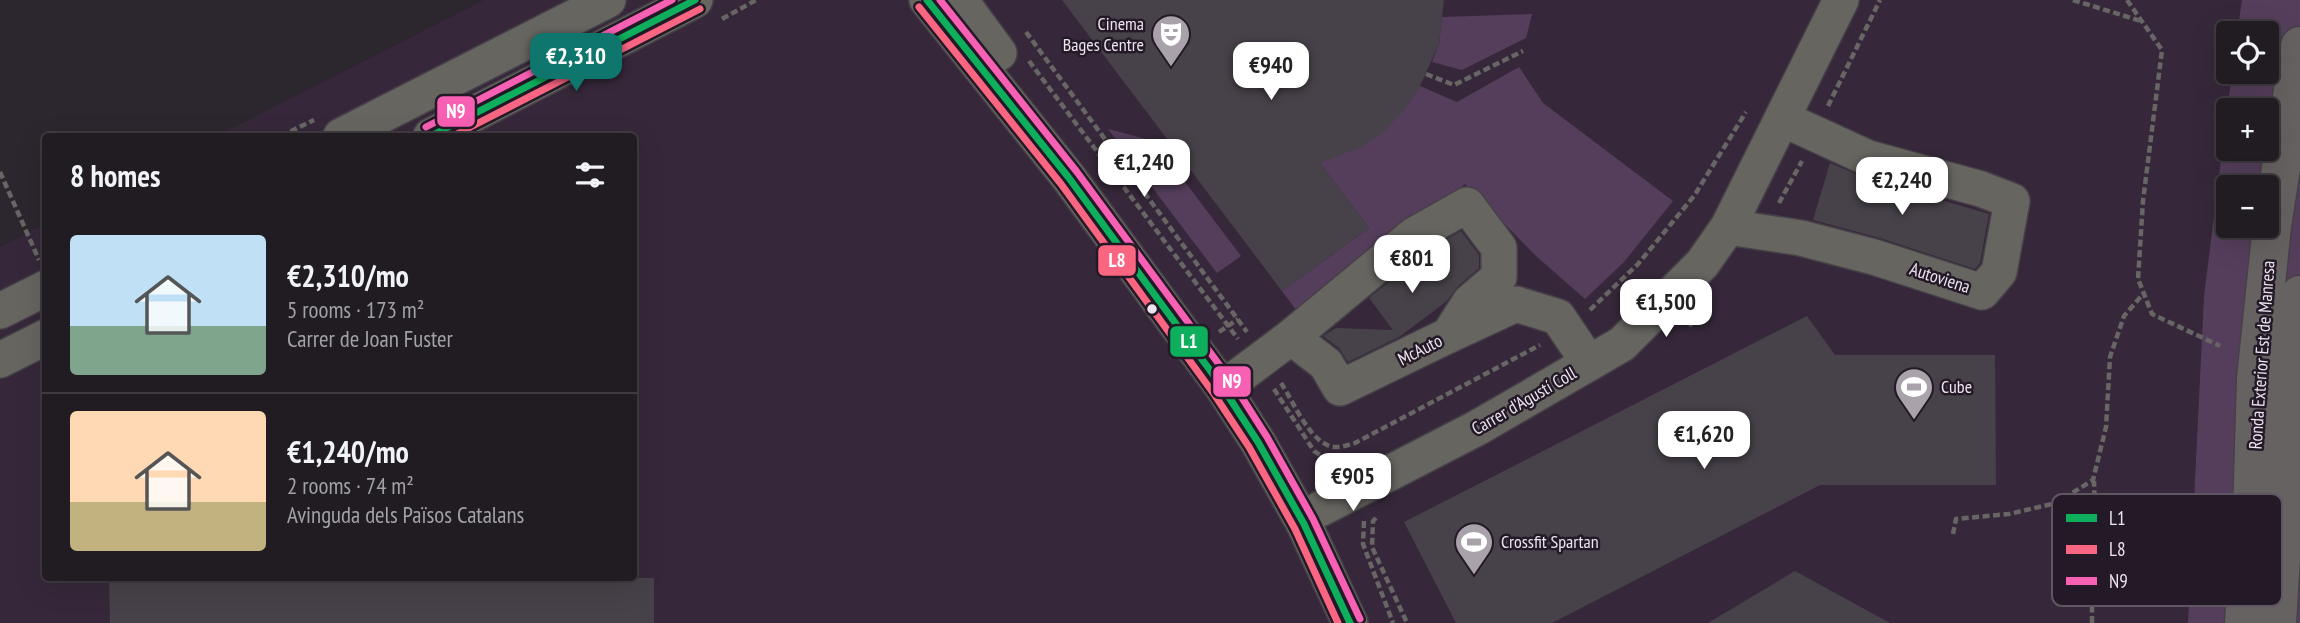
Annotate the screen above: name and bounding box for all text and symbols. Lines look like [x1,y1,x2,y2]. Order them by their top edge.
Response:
place label: Cinema Bages Centre [1063,12,1144,56]
theatre icon: Cinema Bages Centre [1150,13,1192,68]
map controls [2216,21,2279,238]
button: locate [2216,21,2279,84]
pin: €2,310 [519,34,633,93]
text: €2,310 [546,41,606,70]
pin: €940 [1230,42,1312,102]
text: €940 [1249,50,1293,79]
line badge: N9 [436,95,476,128]
button: + [2216,98,2279,161]
text: N9 [446,99,466,123]
pin: €1,240 [1087,140,1201,199]
text: €1,240 [1114,147,1174,176]
text: 8 homes [70,156,161,195]
icon: filters [571,156,609,194]
pin: €2,240 [1845,158,1959,217]
text: €2,240 [1872,165,1932,194]
button: − [2216,175,2279,238]
pin: €801 [1371,236,1453,295]
text: €801 [1390,243,1434,272]
line badge: L8 [1097,244,1137,277]
text: L8 [1108,248,1126,272]
text: €2,310/mo [287,256,409,295]
street label: Autoviena [1907,257,1973,298]
street label: Ronda Exterior Est de Manresa [2243,260,2280,450]
icon: home [126,263,210,347]
pin: €1,500 [1609,280,1723,339]
text: €1,500 [1636,287,1696,316]
text: 5 rooms · 173 m² [287,295,424,324]
unlabelled marker [1145,302,1159,316]
text: Carrer de Joan Fuster [287,324,453,353]
line badge: L1 [1169,325,1209,358]
text: L1 [1180,329,1198,353]
street label: McAuto [1394,329,1446,370]
street label: Carrer d'Agustí Coll [1467,361,1581,440]
line badge: N9 [1212,365,1252,398]
sports icon: Cube [1893,366,1935,421]
text: N9 [1222,369,1242,393]
place label: Cube [1941,375,1972,398]
pin: €1,620 [1647,412,1761,471]
text: €1,620 [1674,419,1734,448]
text: €1,240/mo [287,432,409,471]
icon: home [126,439,210,523]
pin: €905 [1312,454,1394,513]
text: €905 [1331,461,1375,490]
text: 2 rooms · 74 m² [287,471,414,500]
legend [2052,494,2282,606]
text: Avinguda dels Països Catalans [287,500,524,529]
text: L1 [2109,506,2125,530]
sports icon: Crossfit Spartan [1453,521,1495,576]
place label: Crossfit Spartan [1501,530,1599,553]
text: L8 [2109,537,2125,561]
text: N9 [2109,569,2128,593]

